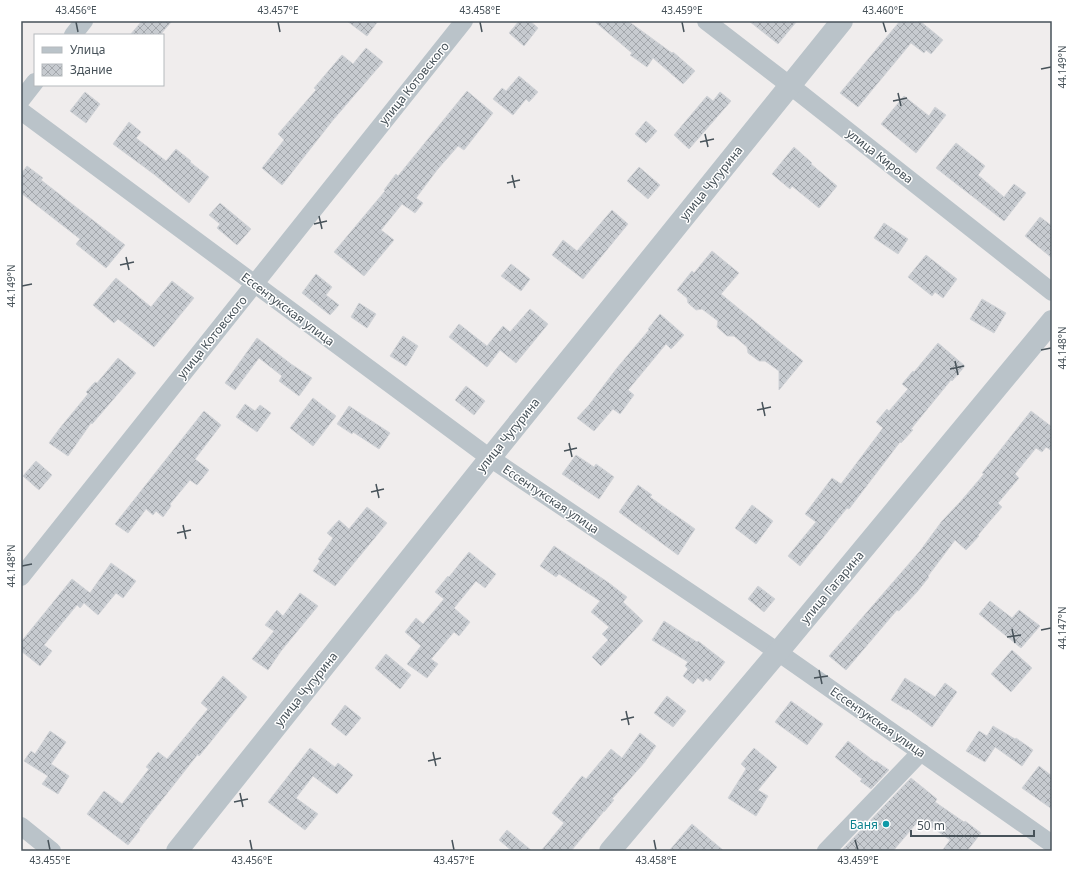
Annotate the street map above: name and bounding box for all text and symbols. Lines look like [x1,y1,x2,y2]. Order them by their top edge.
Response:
text: 43.456°E [55,3,97,17]
text: 43.457°E [257,3,299,17]
text: 43.458°E [459,3,501,17]
text: 43.459°E [661,3,703,17]
text: 43.460°E [862,3,904,17]
legend [34,34,164,86]
street label: улица Котовского [375,38,453,128]
text: Улица [70,41,105,58]
text: 44.149°N [1055,45,1069,89]
text: Здание [70,61,113,78]
street label: улица Кирова [843,125,917,187]
street label: улица Чугурина [676,142,746,224]
text: 44.149°N [4,264,18,308]
street label: Ессентукская улица [238,268,338,350]
street label: улица Котовского [173,292,251,382]
text: 44.148°N [1055,326,1069,370]
street label: улица Чугурина [473,394,543,476]
street label: Ессентукская улица [499,460,603,538]
text: 44.148°N [4,544,18,588]
street label: улица Гагарина [797,547,867,627]
text: 44.147°N [1055,606,1069,650]
street label: улица Чугурина [271,648,341,730]
street label: Ессентукская улица [827,683,929,761]
scale bar [911,812,1034,838]
place label: Баня [850,816,878,833]
text: 50 m [917,817,945,834]
marker: Баня [881,819,891,829]
text: 43.455°E [29,853,71,867]
text: 43.456°E [231,853,273,867]
text: 43.457°E [433,853,475,867]
text: 43.458°E [635,853,677,867]
text: 43.459°E [837,853,879,867]

